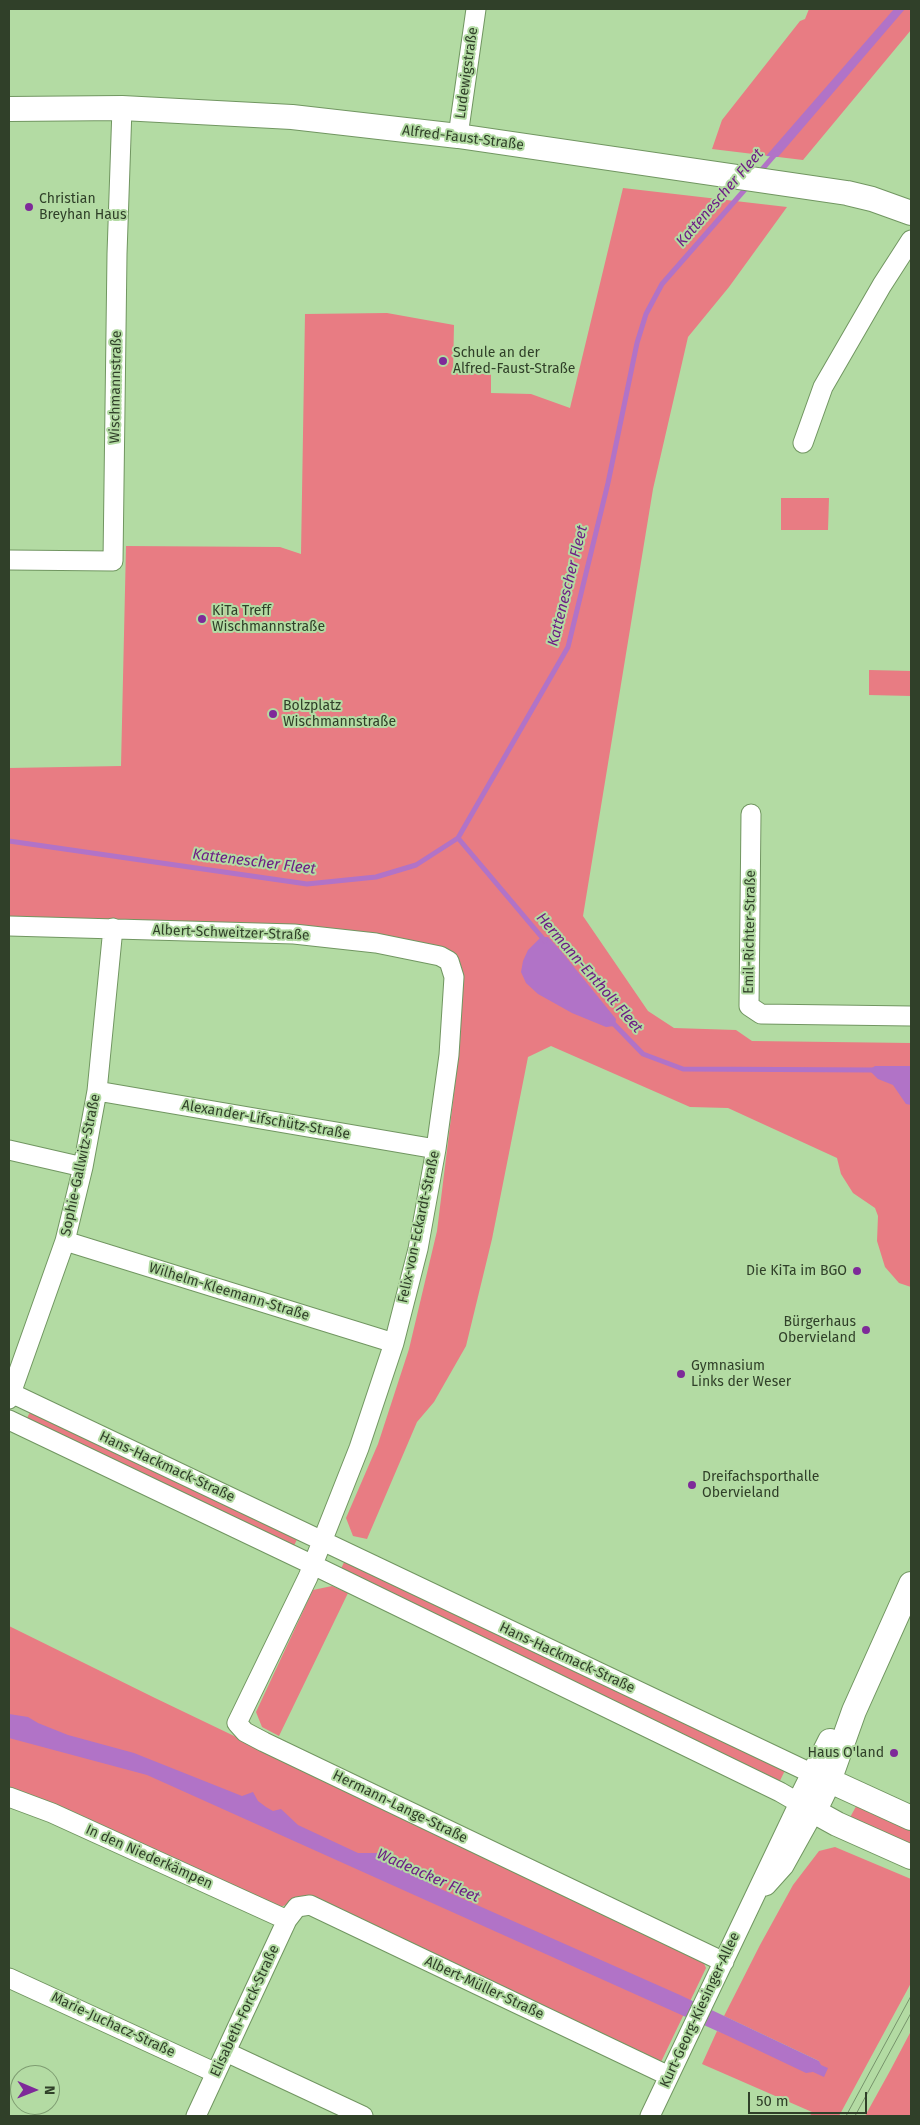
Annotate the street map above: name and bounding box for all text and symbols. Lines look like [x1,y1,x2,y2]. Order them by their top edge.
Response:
street label: Ludewigstraße [452,26,482,120]
street label: Alfred-Faust-Straße [401,122,525,154]
water label: Kattenescher Fleet [673,145,767,251]
place label: Christian Breyhan Haus [39,191,127,223]
marker: Christian Breyhan Haus [23,201,35,213]
street label: Wischmannstraße [107,330,125,444]
place label: Schule an der Alfred-Faust-Straße [453,345,575,378]
marker: Schule an der Alfred-Faust-Straße [437,355,449,367]
water label: Kattenescher Fleet [544,524,592,648]
place label: KiTa Treff Wischmannstraße [212,603,325,636]
marker: KiTa Treff Wischmannstraße [196,613,208,625]
place label: Bolzplatz Wischmannstraße [283,698,396,730]
marker: Bolzplatz Wischmannstraße [267,708,279,720]
water label: Kattenescher Fleet [191,846,317,878]
street label: Emil-Richter-Straße [741,870,759,994]
water label: Hermann-Entholt Fleet [532,909,646,1037]
street label: Albert-Schweitzer-Straße [152,922,310,944]
street label: Sophie-Gallwitz-Straße [58,1092,104,1238]
street label: Alexander-Lifschütz-Straße [181,1097,351,1143]
street label: Felix-von-Eckardt-Straße [395,1149,443,1305]
street label: Wilhelm-Kleemann-Straße [147,1260,311,1324]
place label: Die KiTa im BGO [746,1263,847,1279]
marker: Die KiTa im BGO [851,1265,863,1277]
place label: Bürgerhaus Obervieland [778,1314,856,1346]
marker: Bürgerhaus Obervieland [860,1324,872,1336]
place label: Gymnasium Links der Weser [691,1358,791,1390]
marker: Gymnasium Links der Weser [675,1368,687,1380]
street label: Hans-Hackmack-Straße [97,1428,237,1506]
place label: Dreifachsporthalle Obervieland [702,1469,819,1501]
marker: Dreifachsporthalle Obervieland [686,1479,698,1491]
street label: Hans-Hackmack-Straße [497,1619,637,1697]
place label: Haus O'land [807,1745,884,1761]
marker: Haus O'land [888,1747,900,1759]
street label: Hermann-Lange-Straße [330,1767,470,1847]
street label: In den Niederkämpen [83,1821,215,1893]
water label: Wadeacker Fleet [374,1845,482,1907]
street label: Kurt-Georg-Kiesinger-Allee [657,1930,743,2090]
street label: Elisabeth-Forck-Straße [207,1942,283,2080]
street label: Albert-Müller-Straße [422,1953,546,2023]
street label: Marie-Juchacz-Straße [49,1989,177,2061]
north arrow [10,2065,60,2115]
scale bar [750,2082,869,2114]
text: N [41,2085,58,2095]
text: 50 m [756,2092,789,2110]

